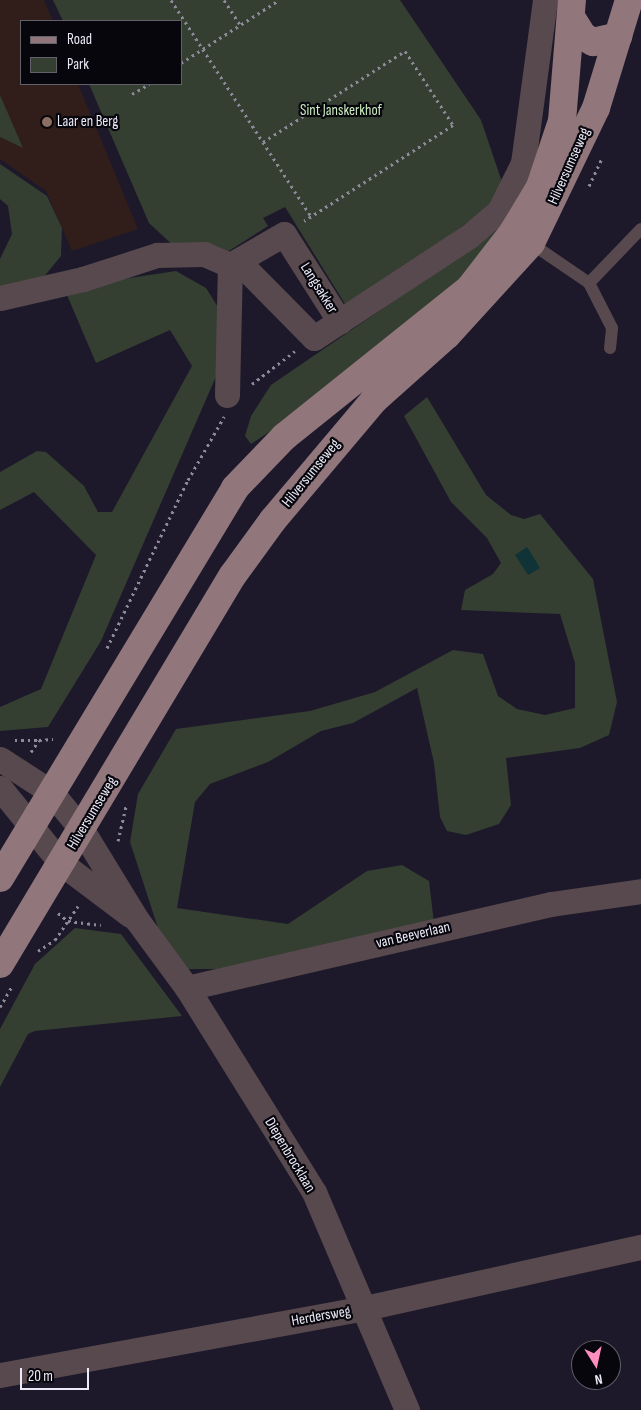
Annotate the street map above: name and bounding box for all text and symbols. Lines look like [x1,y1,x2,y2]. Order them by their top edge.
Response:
legend [20,20,182,85]
text: Road [67,30,92,49]
text: Park [67,55,89,74]
park label: Sint Janskerkhof [300,102,382,120]
place label: Laar en Berg [57,113,118,131]
marker: Laar en Berg [41,116,53,128]
street label: Hilversumseweg [544,125,594,207]
street label: Langsakker [296,259,342,317]
street label: Hilversumseweg [278,435,344,511]
street label: Hilversumseweg [63,773,121,853]
street label: van Beeverlaan [374,918,452,952]
street label: Diepenbrocklaan [261,1114,319,1196]
street label: Herdersweg [290,1302,352,1330]
north arrow [571,1340,621,1390]
scale bar [22,1358,91,1390]
text: 20 m [28,1367,53,1386]
text: N [593,1370,604,1388]

